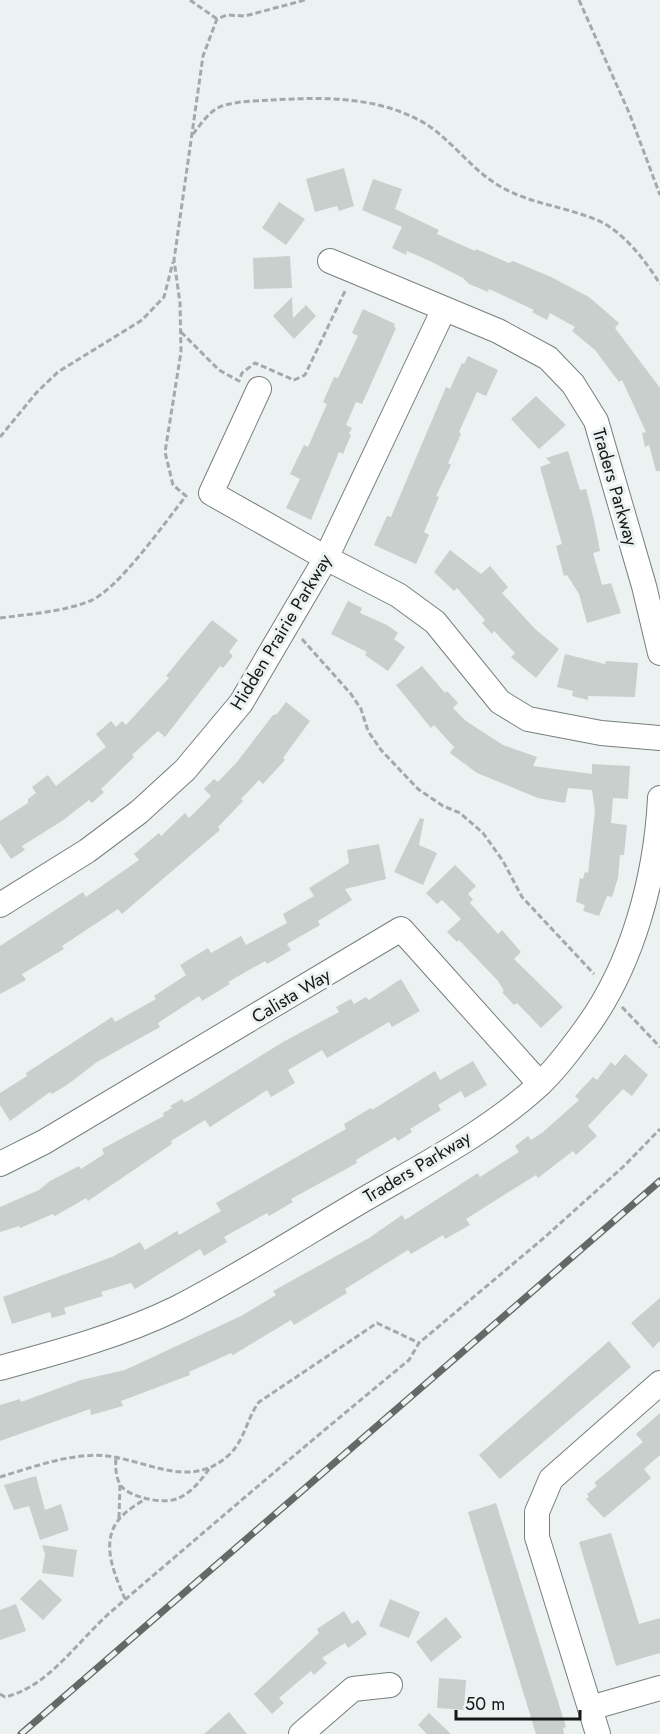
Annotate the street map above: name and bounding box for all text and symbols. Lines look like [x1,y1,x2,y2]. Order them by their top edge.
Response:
street label: Traders Parkway [586,425,644,549]
street label: Hidden Prairie Parkway [224,549,338,715]
street label: Calista Way [247,962,335,1030]
street label: Traders Parkway [358,1125,476,1209]
scale bar [456,1683,580,1721]
text: 50 m [465,1691,505,1717]

